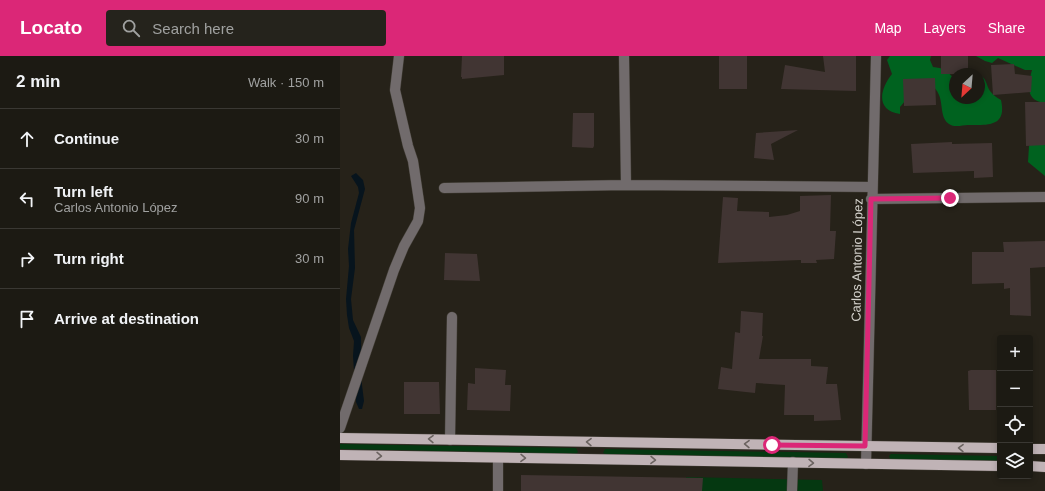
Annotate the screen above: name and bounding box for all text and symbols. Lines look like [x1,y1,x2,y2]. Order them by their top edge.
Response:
search box [106,10,386,46]
text: Locato [20,17,82,38]
icon: search [120,17,142,39]
text: Search here [152,20,234,37]
text: Map [874,20,902,36]
text: Layers [924,20,966,36]
text: Share [988,20,1025,36]
north arrow [949,68,985,104]
text: 2 min [16,72,60,91]
text: Walk · 150 m [248,75,324,90]
icon: ahead [16,128,38,150]
text: Continue [54,130,119,147]
text: 30 m [295,131,324,146]
text: Turn left [54,183,113,200]
icon: left [16,188,38,210]
route end [941,189,959,207]
text: 90 m [295,191,324,206]
street label: Carlos Antonio López [848,198,866,322]
text: Carlos Antonio López [54,200,178,215]
icon: right [16,248,38,270]
text: Turn right [54,250,124,267]
text: 30 m [295,251,324,266]
icon: arrive [16,308,38,330]
text: Arrive at destination [54,310,199,327]
map controls [997,335,1033,479]
button: + [997,335,1033,371]
button: − [997,371,1033,407]
button: locate [997,407,1033,443]
one-way arrow [428,435,434,443]
route start [763,436,781,454]
one-way arrow [586,438,592,446]
one-way arrow [744,440,750,448]
button: layers [997,443,1033,479]
one-way arrow [958,444,964,452]
one-way arrow [376,452,382,460]
one-way arrow [520,454,526,462]
one-way arrow [650,456,656,464]
one-way arrow [808,459,814,467]

